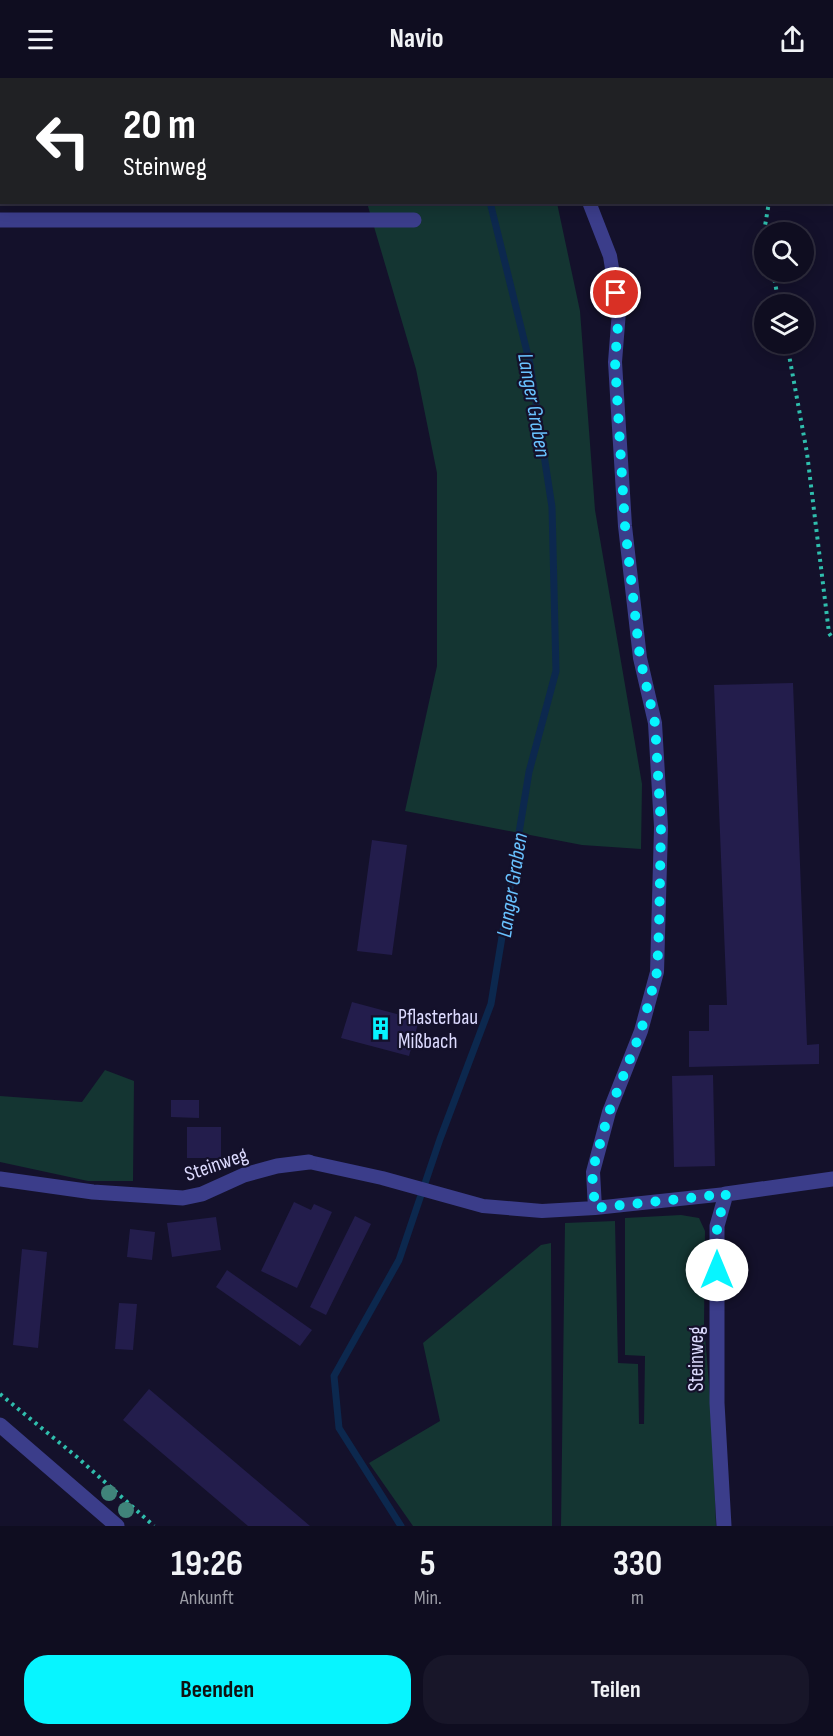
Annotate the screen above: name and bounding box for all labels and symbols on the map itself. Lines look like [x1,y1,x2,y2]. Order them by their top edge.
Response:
pin [590,267,641,318]
water label: Langer Graben [511,351,556,459]
water label: Langer Graben [491,831,534,939]
place label: Pflasterbau Mißbach [398,1005,478,1054]
building icon: Pflasterbau Mißbach [367,1016,393,1042]
street label: Steinweg [181,1142,251,1187]
position arrow [685,1238,749,1302]
street label: Steinweg [684,1326,709,1392]

